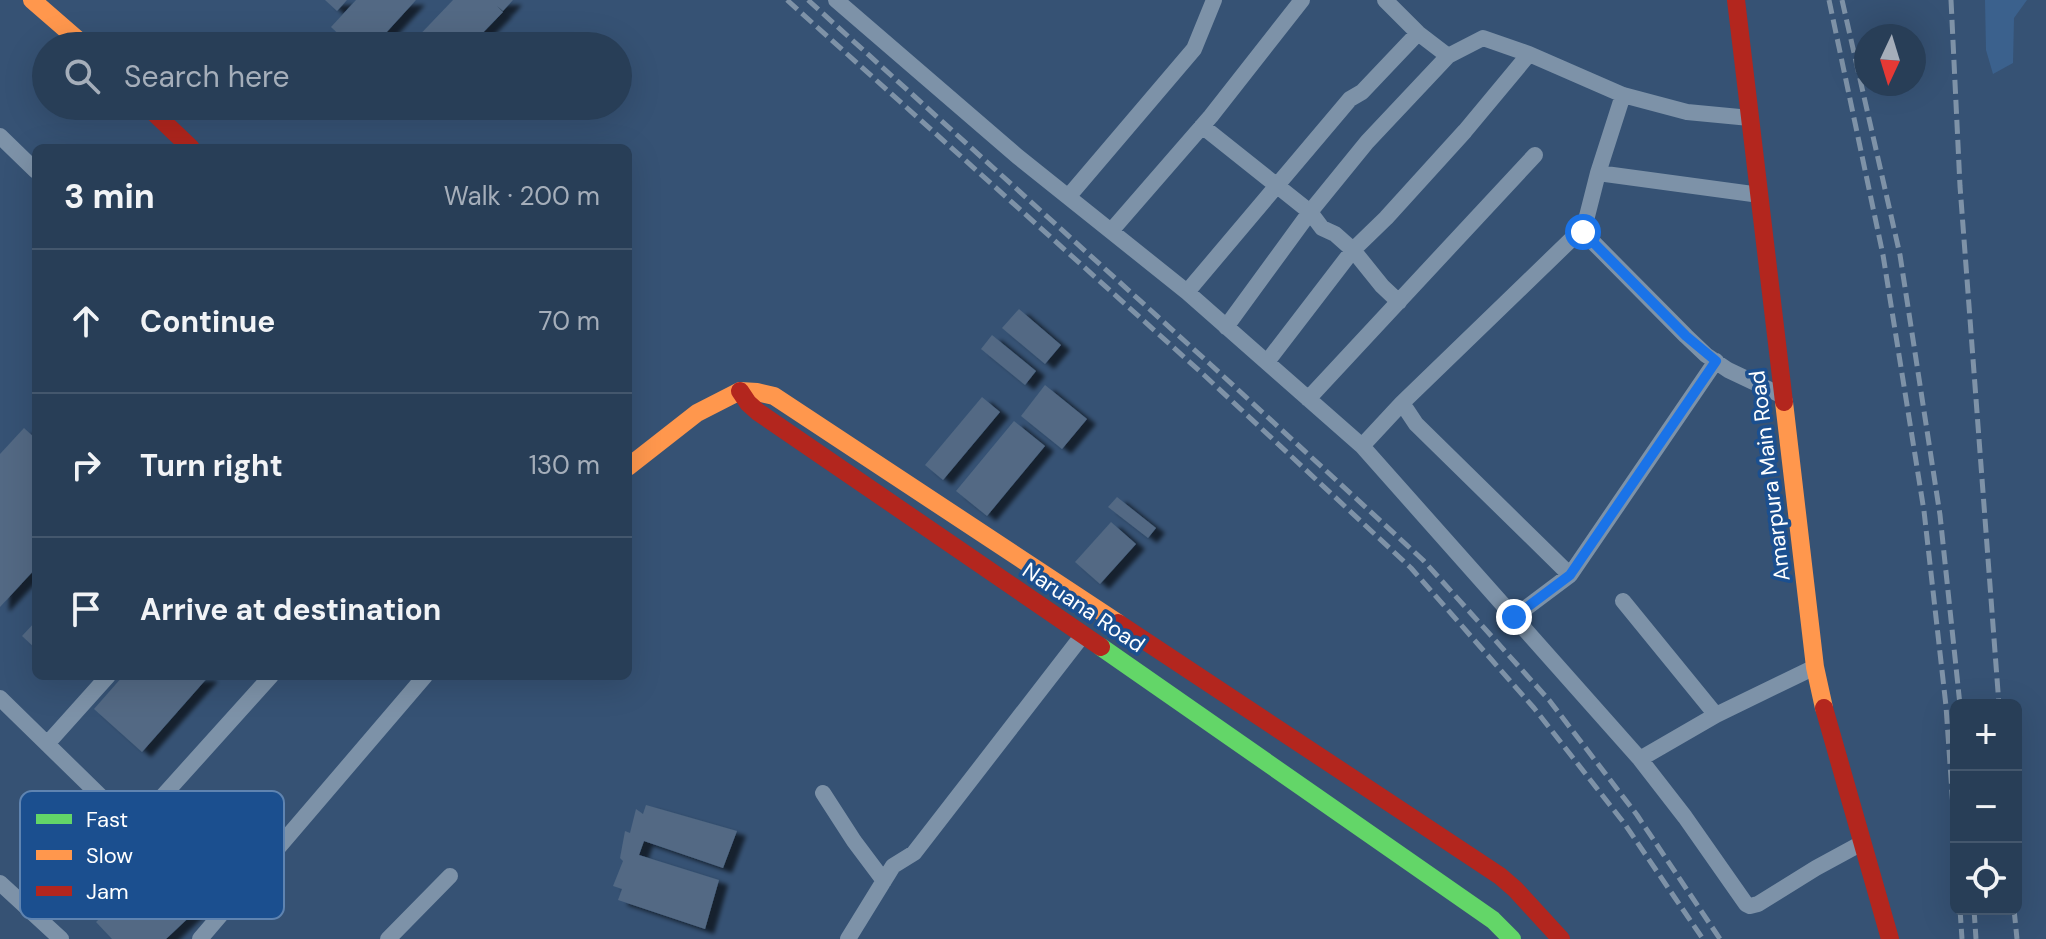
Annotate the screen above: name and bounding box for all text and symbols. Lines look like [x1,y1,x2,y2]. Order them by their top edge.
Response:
north arrow [1854,24,1926,96]
search box [32,32,632,120]
icon: search [60,54,104,98]
text: Search here [124,57,290,96]
text: 3 min [64,174,155,219]
text: Walk · 200 m [444,179,600,213]
route start [1565,214,1601,250]
icon: ahead [64,299,108,343]
text: Continue [140,302,275,341]
text: 70 m [539,304,600,338]
street label: Amarpura Main Road [1742,369,1797,583]
icon: right [64,443,108,487]
text: Turn right [140,446,283,485]
text: 130 m [529,448,600,482]
street label: Naruana Road [1017,556,1151,659]
icon: arrive [64,587,108,631]
text: Arrive at destination [140,590,441,629]
route end [1496,599,1532,635]
map controls [1950,699,2022,915]
button: + [1950,699,2022,771]
button: − [1950,771,2022,843]
legend [20,791,284,919]
text: Fast [86,805,128,834]
text: Slow [86,841,133,870]
button: locate [1950,843,2022,915]
text: Jam [86,877,129,906]

